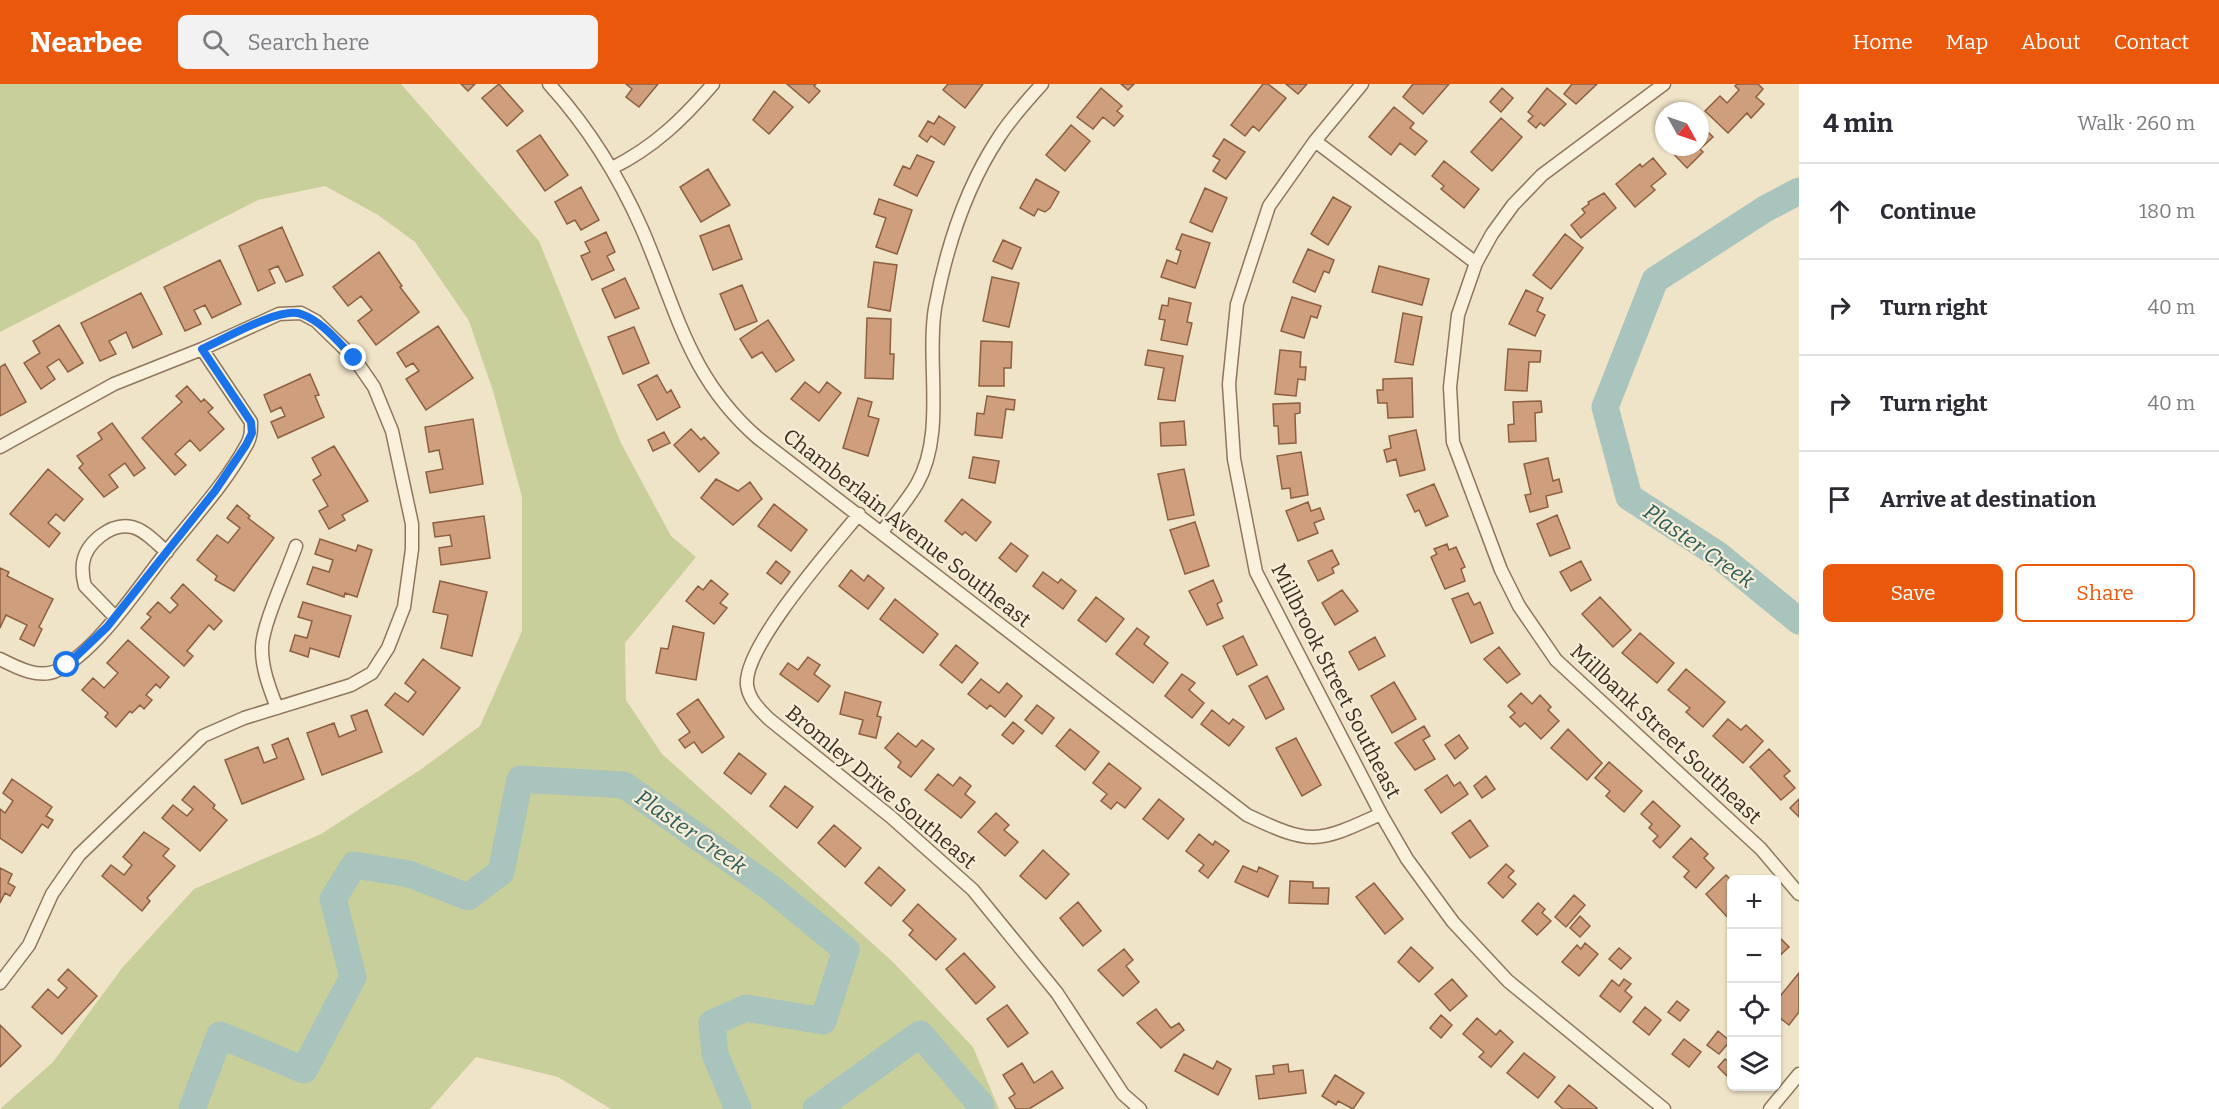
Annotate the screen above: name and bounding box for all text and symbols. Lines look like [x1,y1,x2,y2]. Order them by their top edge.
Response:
search box [178,15,598,69]
text: Nearbee [30,26,142,59]
icon: search [199,26,232,59]
text: Search here [247,29,370,56]
text: Home [1853,29,1913,55]
text: Map [1946,29,1988,55]
text: About [2021,29,2081,55]
text: Contact [2114,29,2189,55]
north arrow [1655,102,1709,156]
text: 4 min [1823,108,1893,139]
text: Walk · 260 m [2077,111,2195,135]
icon: ahead [1823,195,1856,228]
text: Continue [1880,198,1976,225]
text: 180 m [2139,199,2195,223]
icon: right [1823,291,1856,324]
text: Turn right [1880,294,1988,321]
text: 40 m [2147,295,2195,319]
route end [340,344,366,370]
icon: right [1823,387,1856,420]
text: Turn right [1880,390,1988,417]
text: 40 m [2147,391,2195,415]
street label: Chamberlain Avenue Southeast [778,423,1036,633]
icon: arrive [1823,483,1856,516]
text: Arrive at destination [1880,486,2096,513]
water label: Plaster Creek [1638,498,1761,595]
street label: Millbrook Street Southeast [1265,559,1407,803]
button: Save [1823,564,2003,622]
button: Share [2015,564,2195,622]
street label: Millbank Street Southeast [1565,639,1767,830]
route start [53,651,79,677]
street label: Bromley Drive Southeast [780,700,982,875]
water label: Plaster Creek [630,784,753,881]
map controls [1727,875,1781,1091]
button: + [1727,875,1781,929]
button: − [1727,929,1781,983]
button: locate [1727,983,1781,1037]
button: layers [1727,1037,1781,1091]

